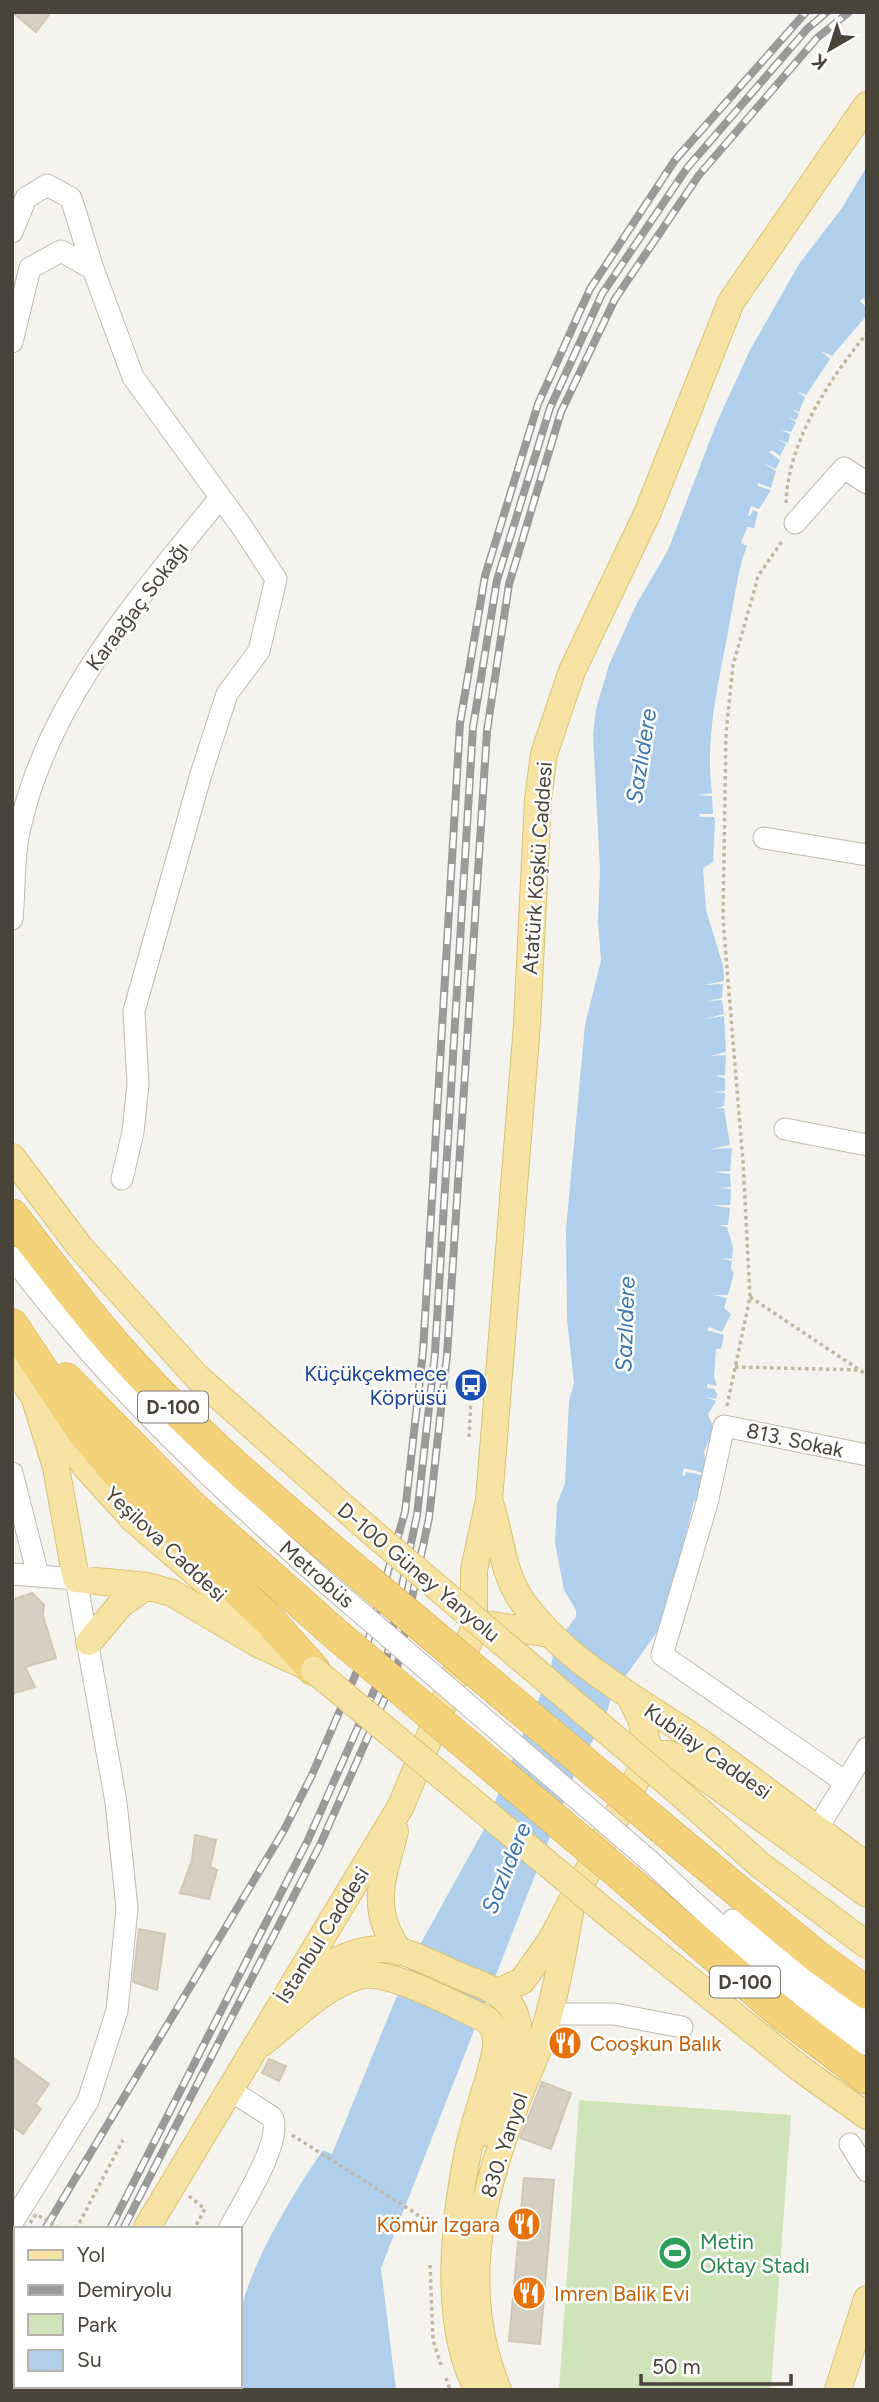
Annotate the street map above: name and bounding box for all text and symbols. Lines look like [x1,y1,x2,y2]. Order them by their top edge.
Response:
north arrow [795,14,865,84]
text: K [807,49,832,75]
street label: Karaağaç Sokağı [81,537,193,675]
water label: Sazlıdere [620,706,662,806]
street label: Atatürk Köşkü Caddesi [517,761,557,975]
water label: Sazlıdere [609,1275,641,1372]
place label: Küçükçekmece Köprüsü [304,1361,447,1410]
bus stop icon: Küçükçekmece Köprüsü [452,1366,490,1404]
road number: D-100 [138,1392,208,1422]
street label: 813. Sokak [744,1418,847,1463]
street label: Yeşilova Caddesi [100,1481,232,1607]
street label: D-100 Güney Yanyolu [333,1497,505,1647]
street label: Metrobüs [275,1535,359,1613]
street label: Kubilay Caddesi [640,1698,776,1804]
water label: Sazlıdere [475,1818,537,1918]
street label: İstanbul Caddesi [270,1862,374,2008]
road number: D-100 [710,1966,780,1998]
restaurant icon: Cooşkun Balık [546,2024,584,2062]
place label: Cooşkun Balık [590,2031,722,2056]
street label: 830. Yanyol [475,2089,533,2201]
restaurant icon: Kömür Izgara [505,2205,543,2243]
place label: Kömür Izgara [376,2212,500,2237]
legend [14,2227,242,2388]
place label: Metin Oktay Stadı [700,2229,810,2278]
sports icon: Metin Oktay Stadı [656,2234,694,2272]
text: Yol [77,2242,105,2267]
restaurant icon: Imren Balik Evi [510,2274,548,2312]
text: Demiryolu [77,2277,172,2302]
place label: Imren Balik Evi [554,2281,690,2306]
text: Park [77,2312,118,2337]
scale bar [641,2342,792,2386]
text: Su [77,2347,102,2372]
text: 50 m [652,2354,701,2379]

